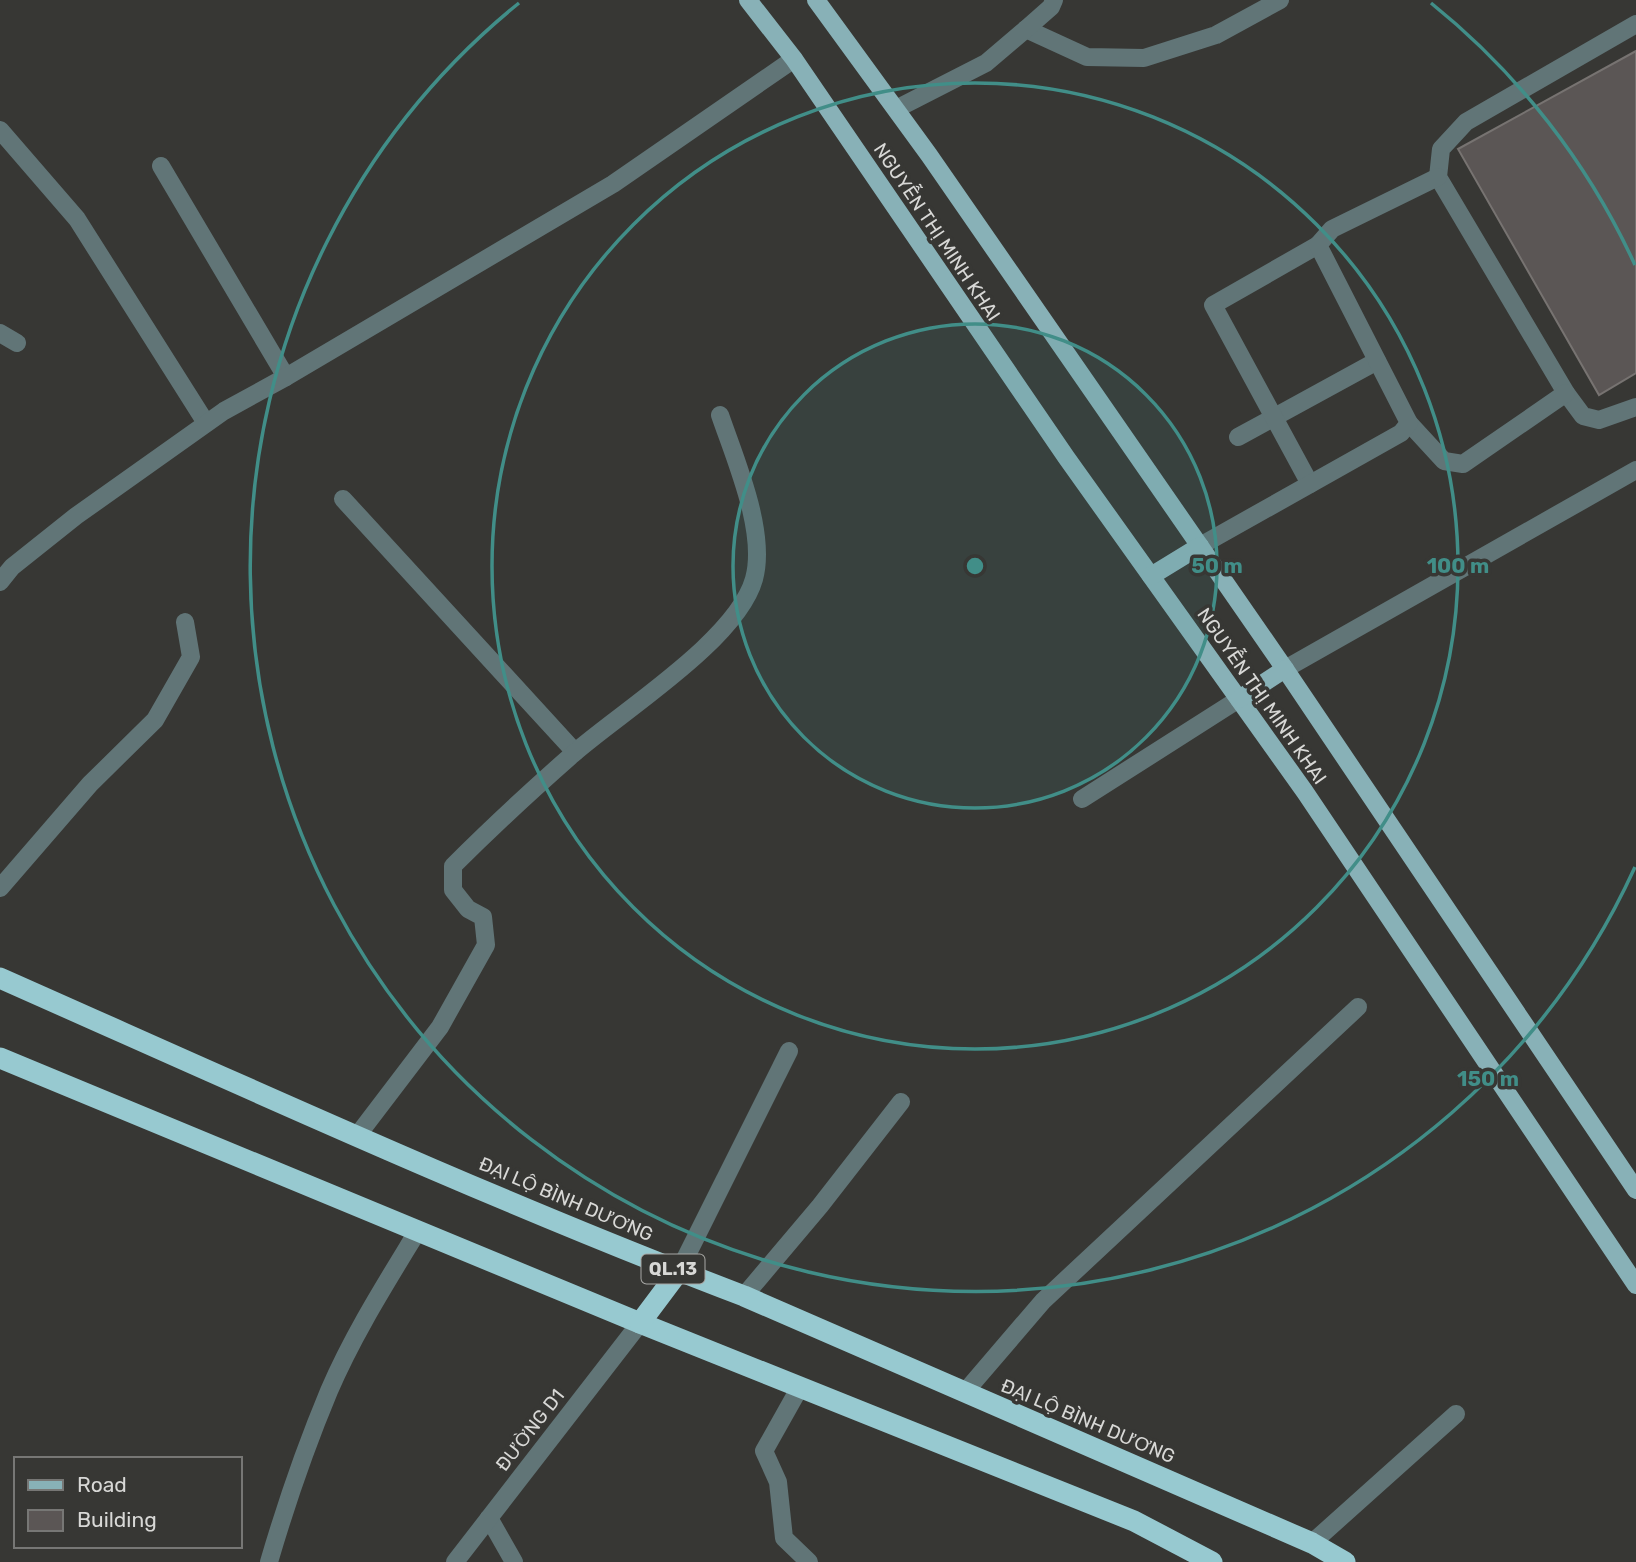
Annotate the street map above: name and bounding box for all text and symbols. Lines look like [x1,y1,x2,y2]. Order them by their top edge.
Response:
street label: NGUYỄN THỊ MINH KHAI [869,138,1006,325]
text: 50 m [1191,553,1243,578]
text: 100 m [1427,553,1489,578]
centre of rings [963,554,987,578]
street label: NGUYỄN THỊ MINH KHAI [1192,603,1333,789]
text: 150 m [1457,1066,1519,1091]
street label: ĐẠI LỘ BÌNH DƯƠNG [475,1152,657,1246]
road number: QL.13 [642,1254,704,1284]
street label: ĐẠI LỘ BÌNH DƯƠNG [997,1374,1179,1468]
street label: ĐƯỜNG D1 [491,1384,569,1476]
legend [14,1457,242,1548]
text: Road [77,1472,127,1497]
text: Building [77,1507,157,1532]

